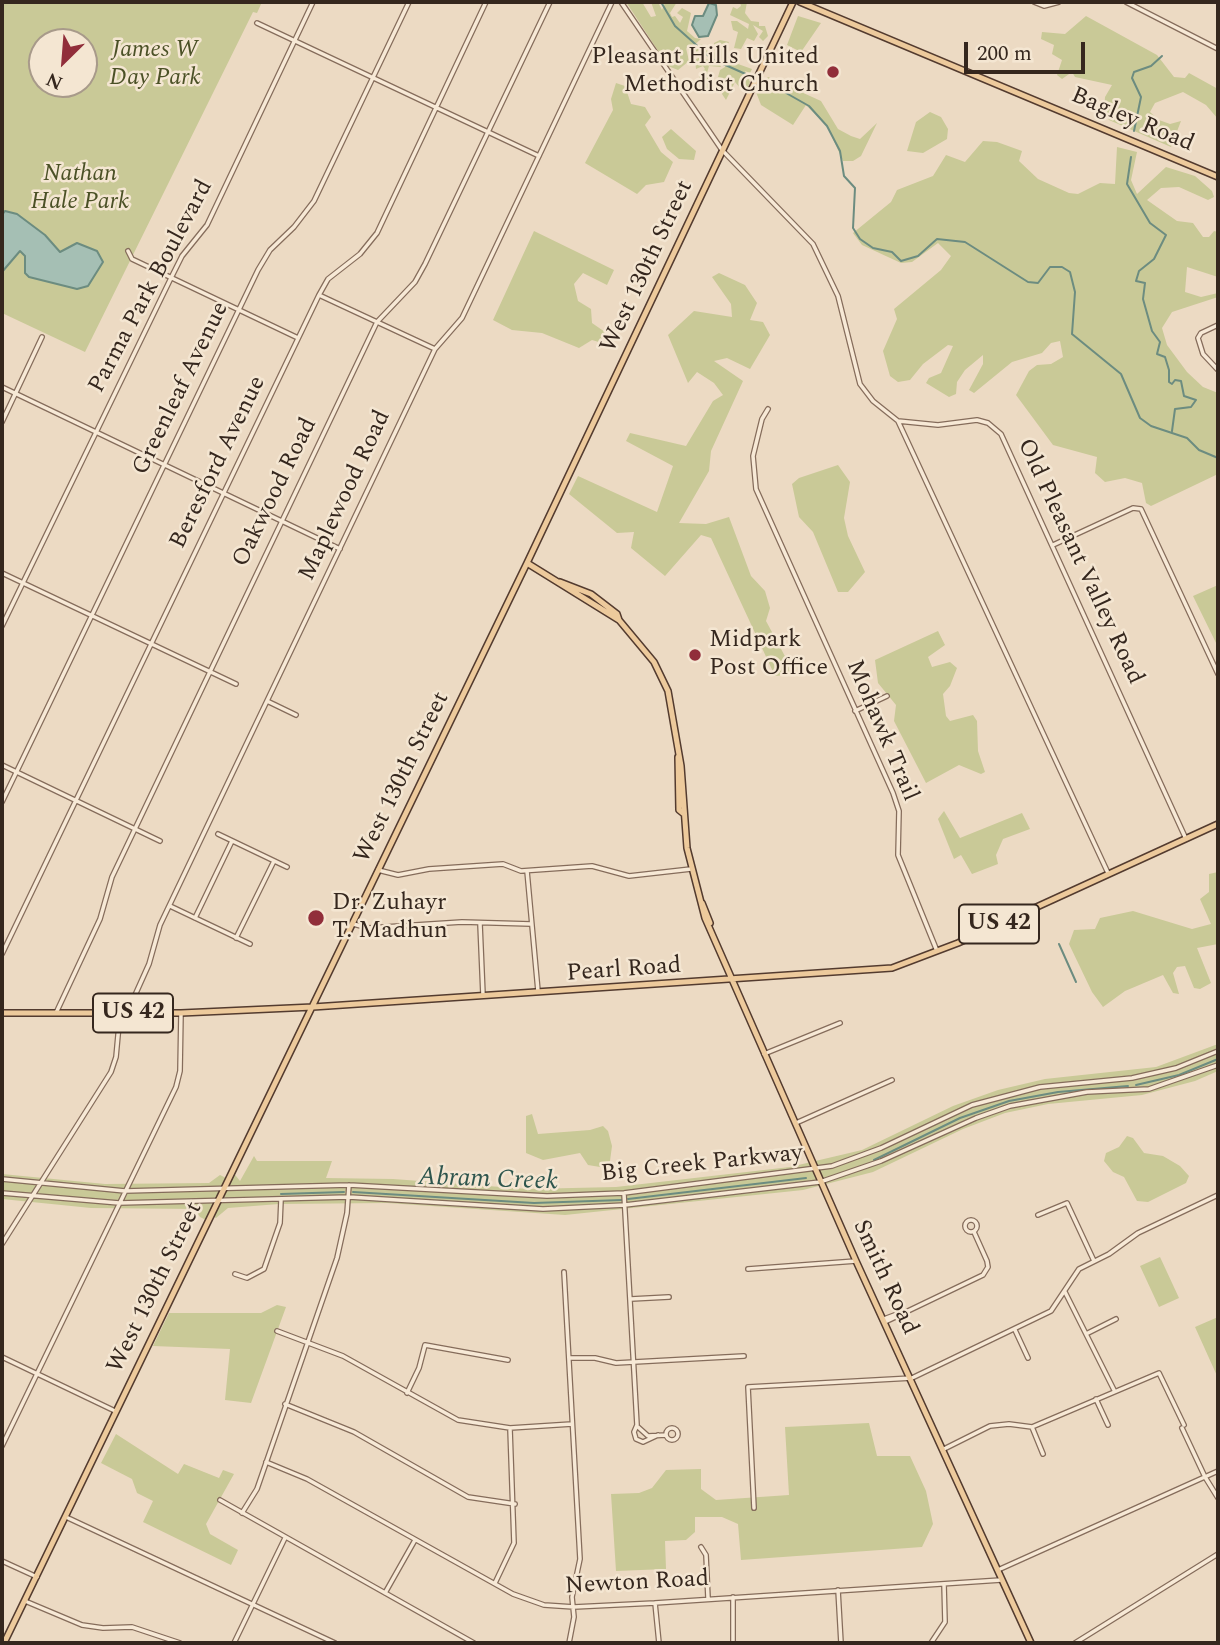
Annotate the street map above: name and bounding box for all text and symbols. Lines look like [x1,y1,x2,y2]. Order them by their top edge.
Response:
north arrow [28,28,98,98]
scale bar [968,28,1089,72]
park label: James W Day Park [109,37,201,93]
text: 200 m [977,38,1032,70]
place label: Pleasant Hills United Methodist Church [591,44,819,100]
text: N [42,64,68,97]
marker: Pleasant Hills United Methodist Church [825,64,841,80]
street label: Bagley Road [1066,82,1198,160]
park label: Nathan Hale Park [31,161,129,217]
street label: Parma Park Boulevard [84,176,220,398]
street label: West 130th Street [595,176,701,358]
street label: Greenleaf Avenue [128,298,236,480]
street label: Beresford Avenue [165,372,273,554]
street label: Maplewood Road [294,406,398,586]
street label: Oakwood Road [228,414,324,572]
street label: Old Pleasant Valley Road [1009,435,1149,689]
place label: Midpark Post Office [709,627,828,683]
marker: Midpark Post Office [687,647,703,663]
street label: Mohawk Trail [838,656,924,806]
street label: West 130th Street [349,688,457,868]
place label: Dr. Zuhayr T. Madhun [332,890,448,946]
road number: US 42 [959,904,1039,944]
marker: Dr. Zuhayr T. Madhun [306,908,326,928]
street label: Pearl Road [566,953,682,989]
road number: US 42 [93,994,173,1032]
street label: Big Creek Parkway [600,1140,804,1190]
water label: Abram Creek [418,1163,558,1199]
street label: West 130th Street [102,1198,210,1378]
street label: Smith Road [845,1216,923,1340]
street label: Newton Road [564,1566,710,1602]

